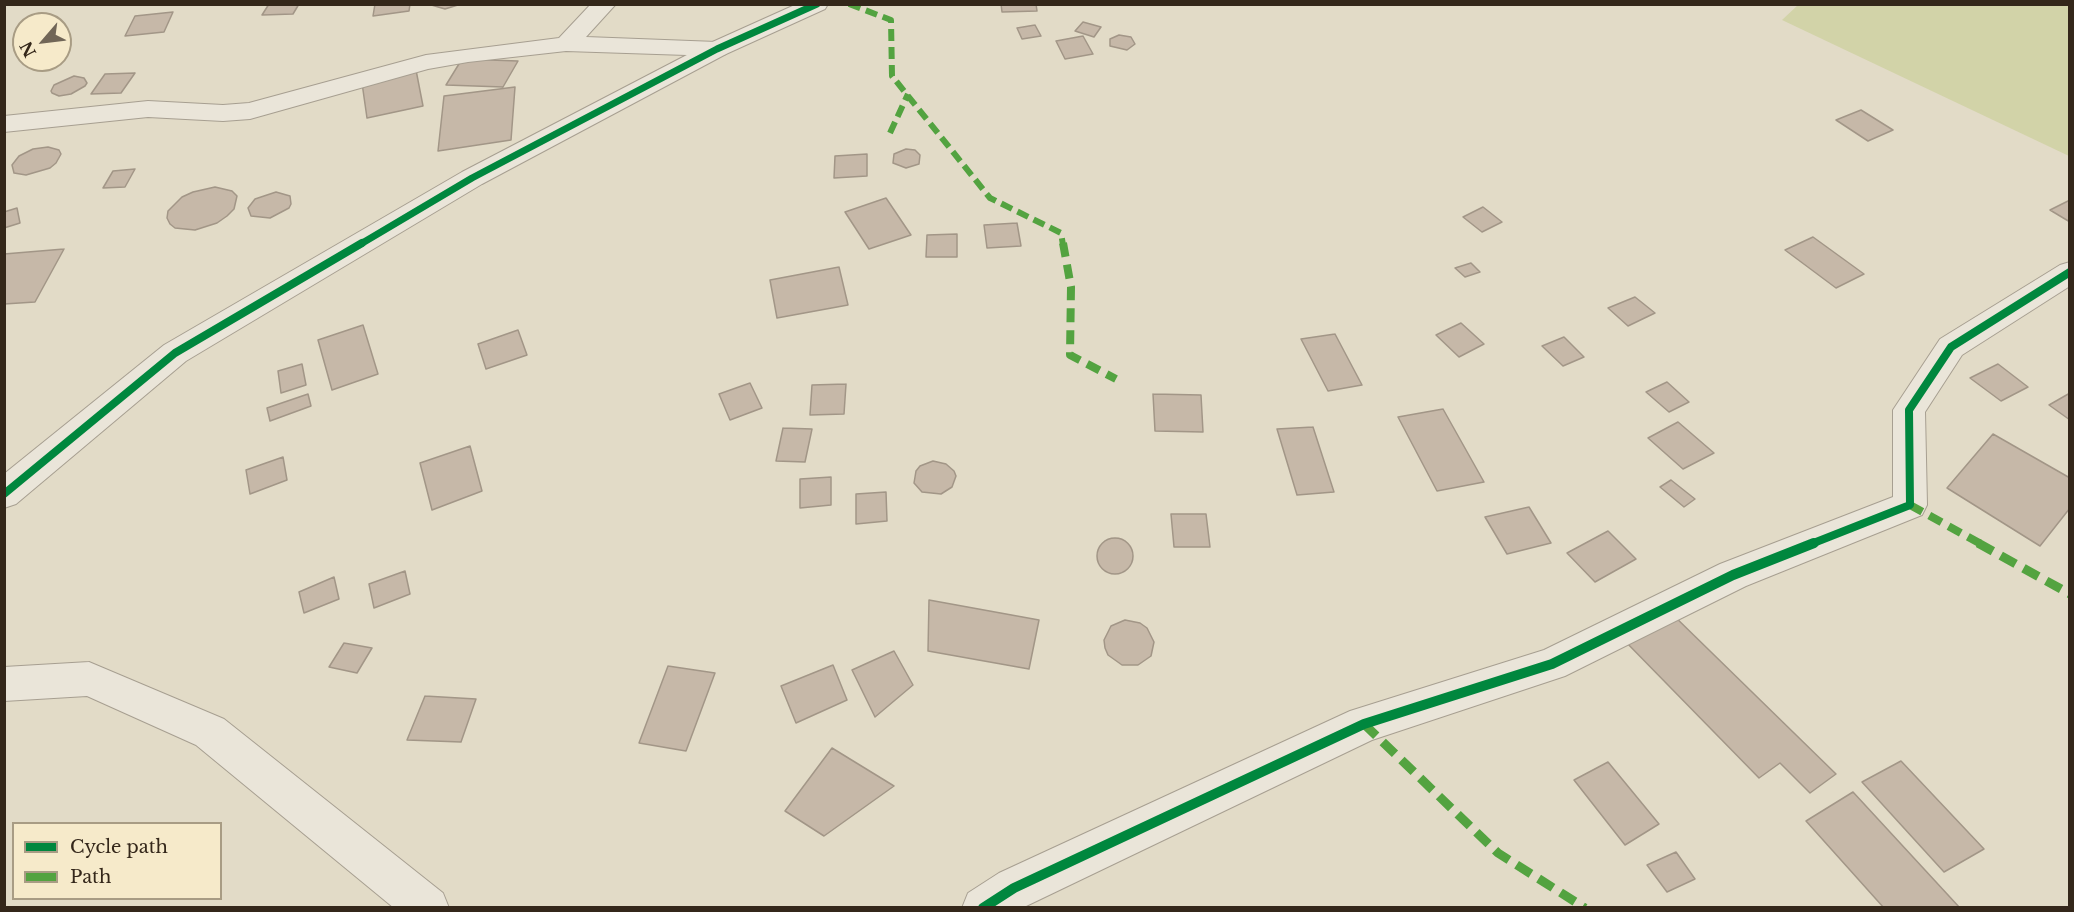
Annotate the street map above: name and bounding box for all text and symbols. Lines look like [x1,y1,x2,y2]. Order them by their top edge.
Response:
north arrow [12,12,72,72]
text: N [16,38,40,61]
legend [12,822,222,900]
text: Cycle path [70,836,168,858]
text: Path [70,866,111,888]

